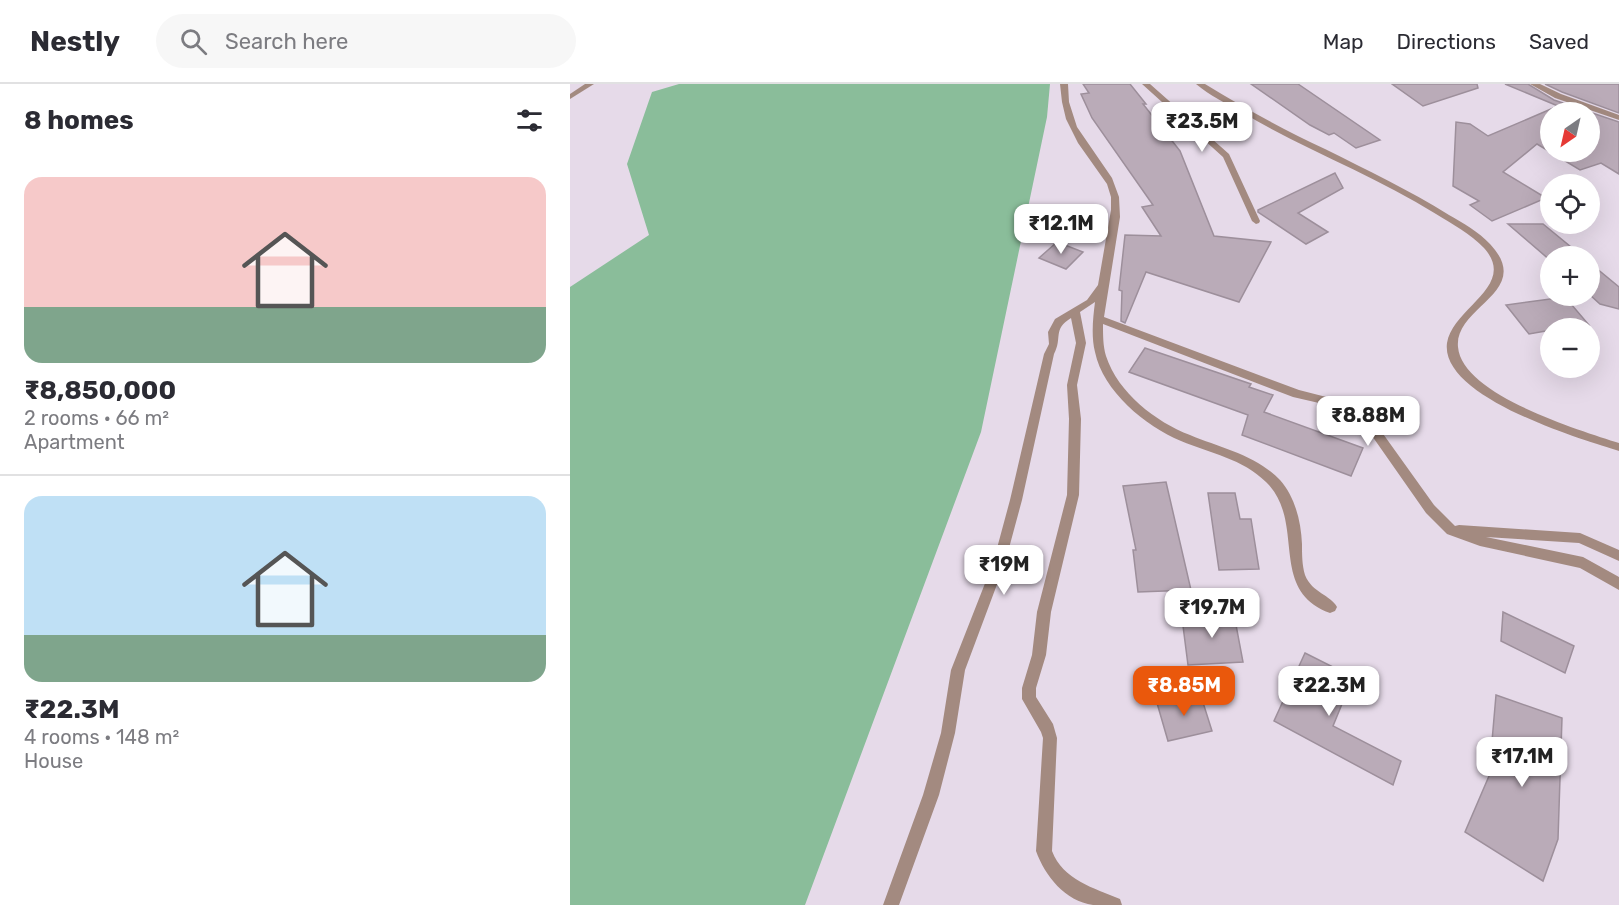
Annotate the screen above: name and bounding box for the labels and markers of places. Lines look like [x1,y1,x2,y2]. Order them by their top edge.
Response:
pin: ₹23.5M [1153,102,1251,153]
pin: ₹12.1M [1012,204,1110,255]
pin: ₹8.88M [1319,396,1417,447]
pin: ₹19M [968,545,1040,596]
pin: ₹19.7M [1163,588,1261,639]
pin: ₹8.85M [1135,666,1233,717]
pin: ₹22.3M [1280,666,1378,717]
pin: ₹17.1M [1473,737,1571,788]

